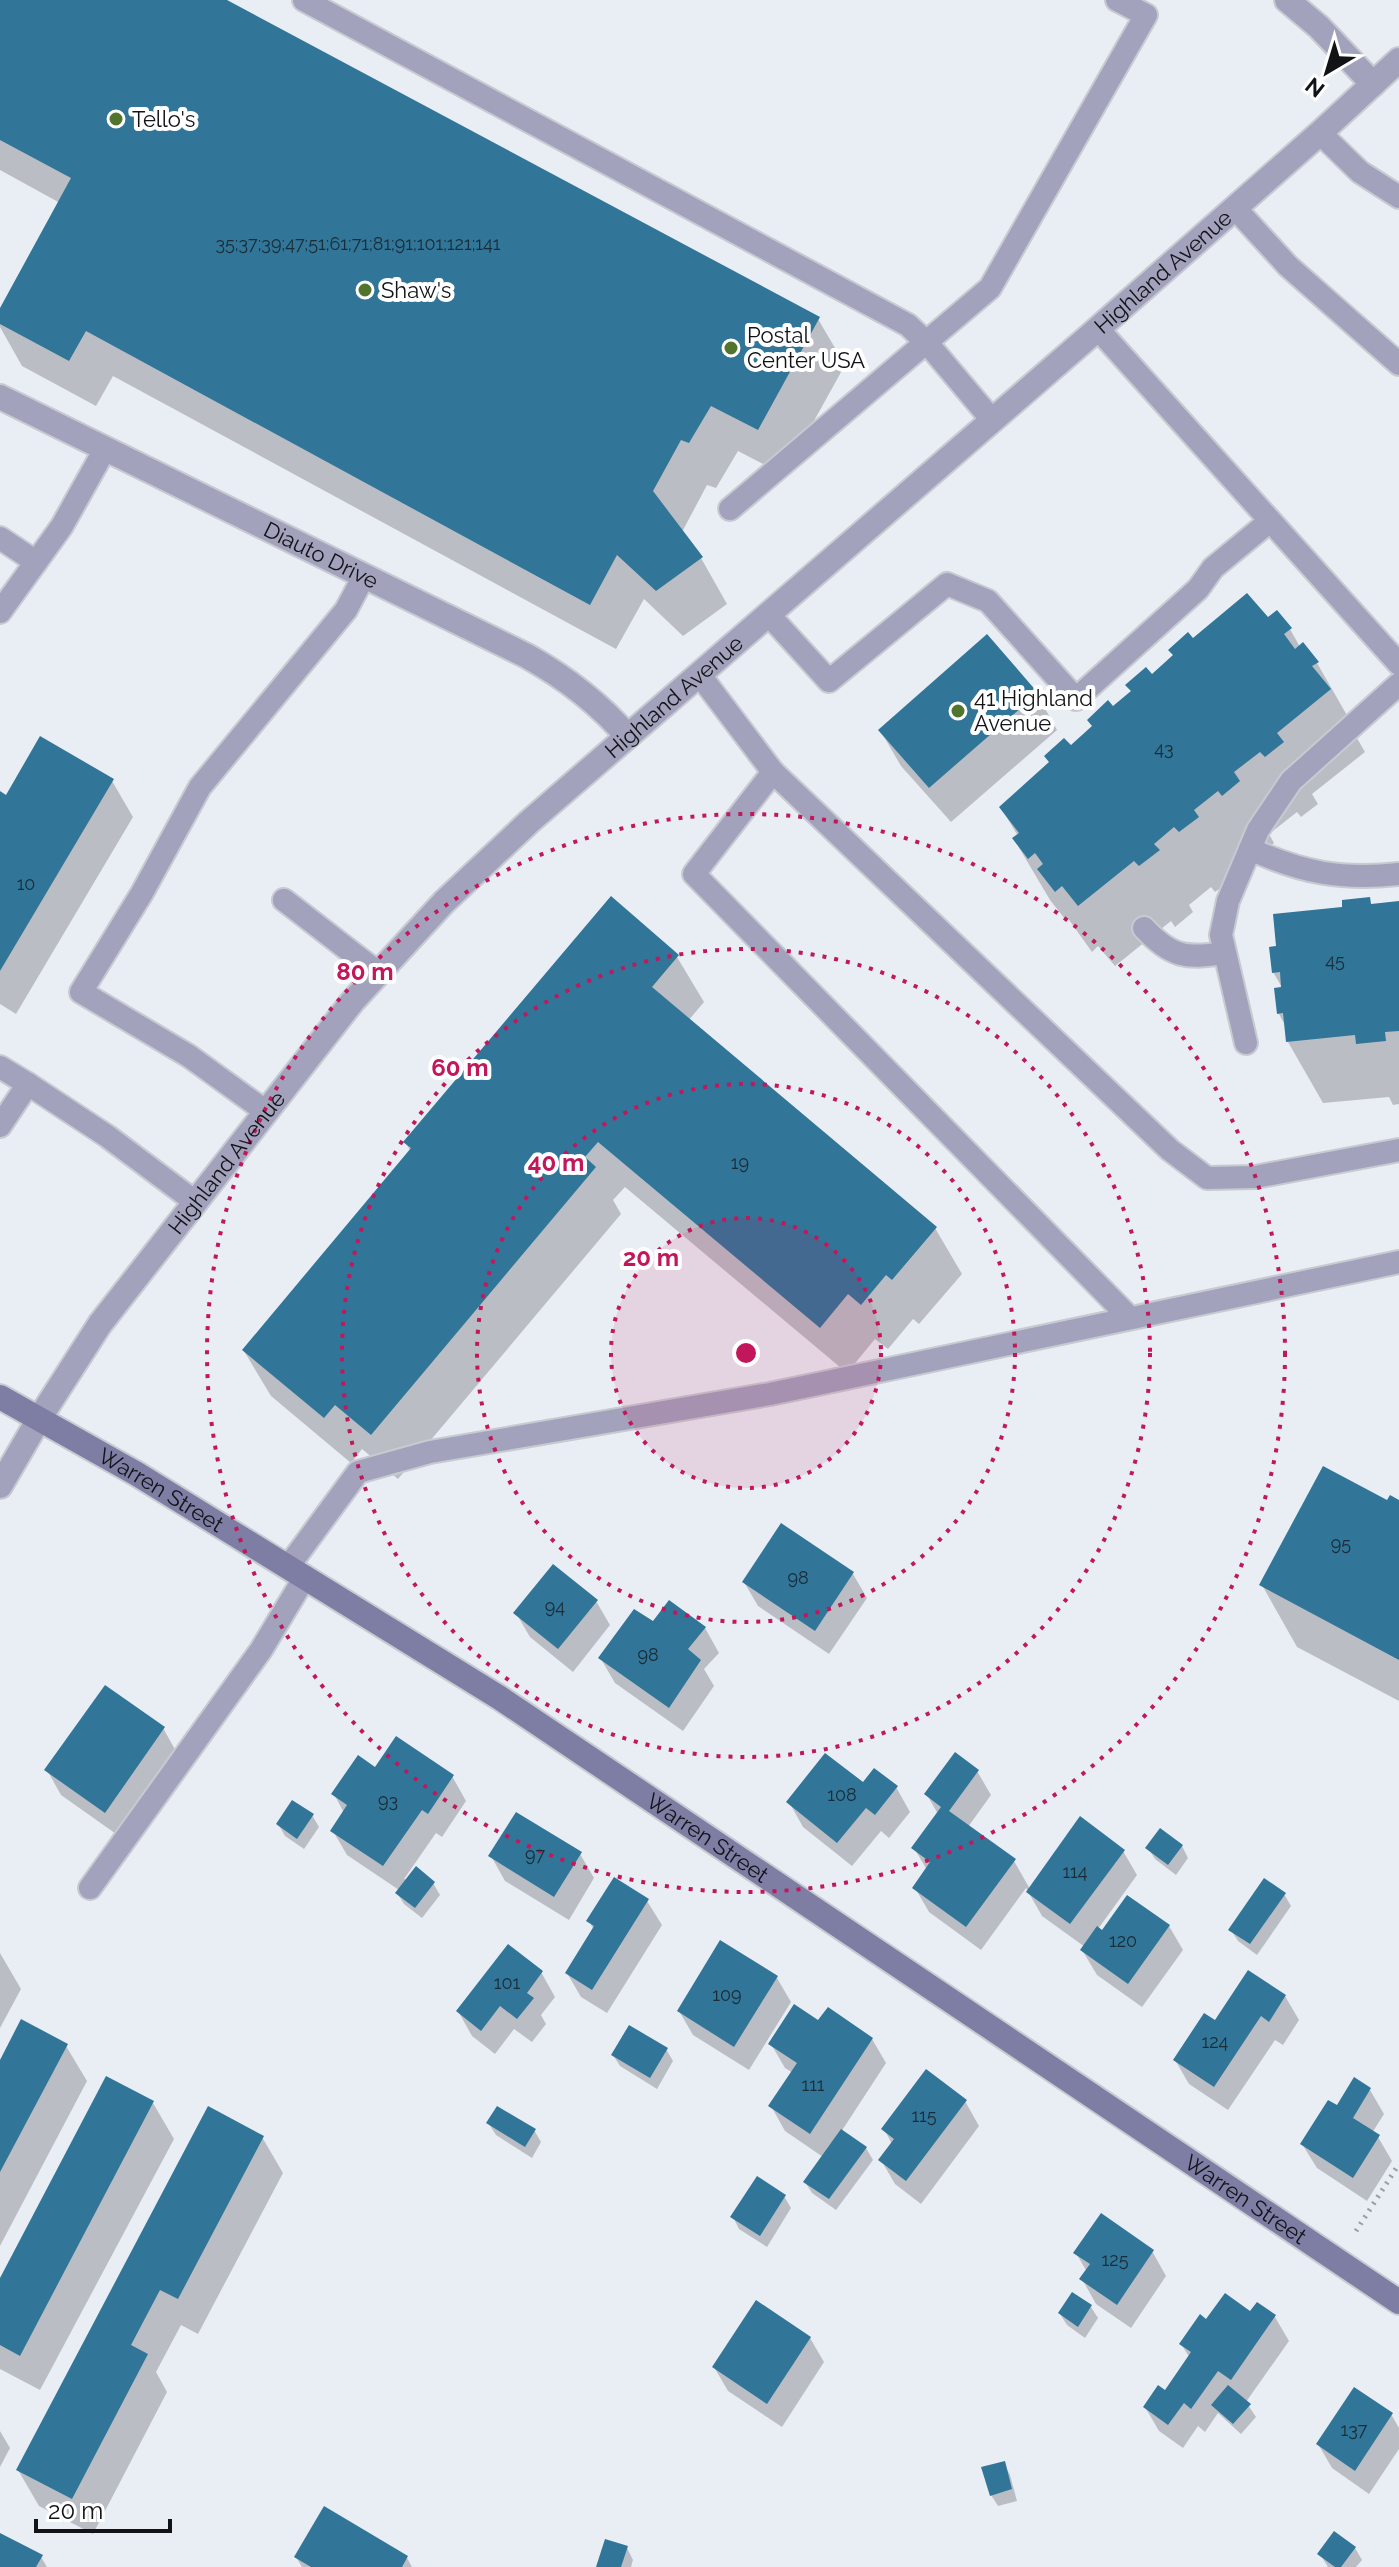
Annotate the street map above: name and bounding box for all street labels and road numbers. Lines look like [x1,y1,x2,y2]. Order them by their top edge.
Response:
street label: Highland Avenue [1089,204,1237,339]
street label: Diauto Drive [260,516,383,594]
street label: Highland Avenue [599,630,748,763]
street label: Highland Avenue [162,1086,290,1239]
street label: Warren Street [94,1442,229,1538]
street label: Warren Street [642,1787,774,1888]
street label: Warren Street [1180,2149,1312,2250]

